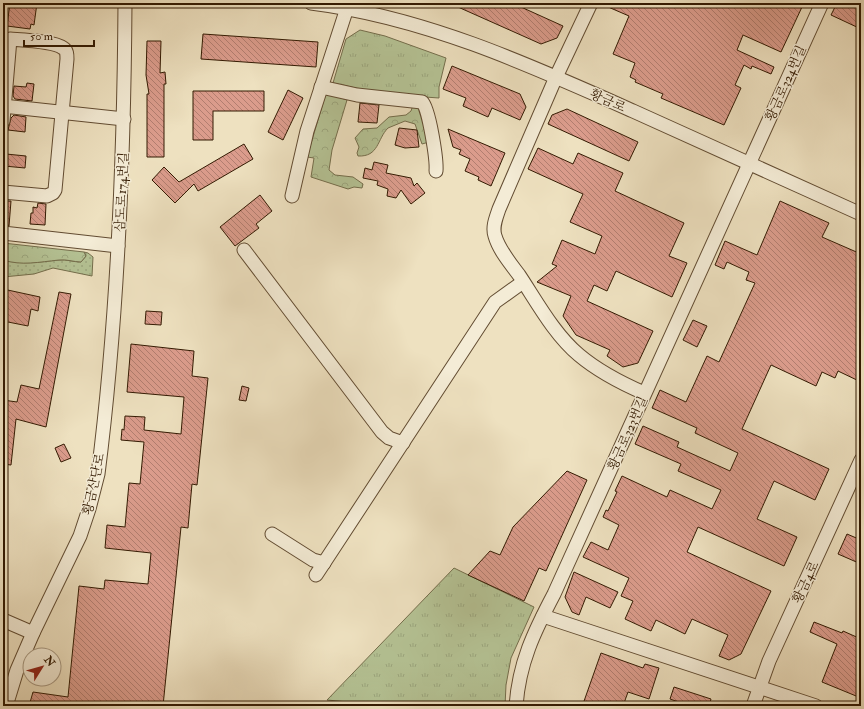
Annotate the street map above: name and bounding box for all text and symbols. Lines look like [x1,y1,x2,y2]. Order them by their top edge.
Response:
scale bar [24,22,94,48]
text: 50 m [30,29,54,44]
street label: 황금로324번길 [762,43,810,124]
street label: 황금로 [587,86,628,116]
street label: 삼도로174번길 [112,152,132,232]
street label: 황금로323번길 [604,394,651,473]
street label: 황금산단로 [80,451,108,517]
street label: 황금4로 [789,558,823,606]
north arrow [22,647,62,687]
text: N [41,653,58,670]

